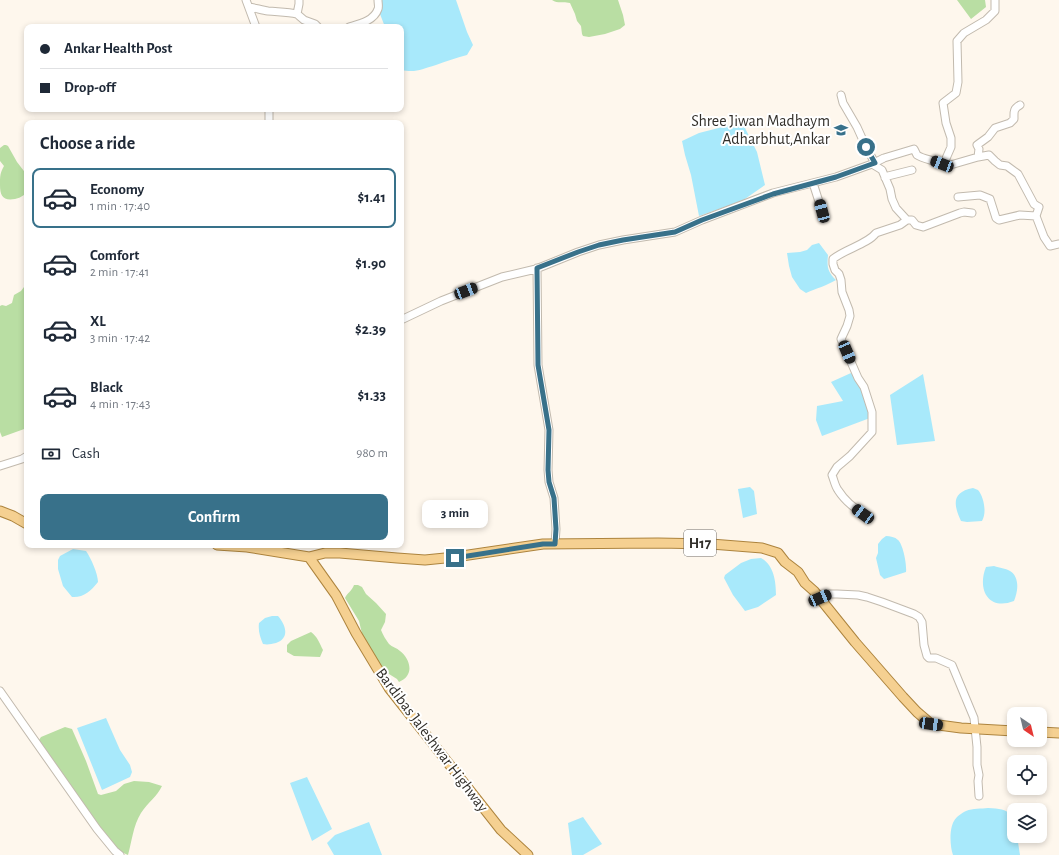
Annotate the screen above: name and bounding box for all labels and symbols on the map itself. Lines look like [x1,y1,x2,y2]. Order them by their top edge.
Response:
place label: Shree Jiwan Madhaym Adharbhut,Ankar [691,113,831,147]
school or university icon: Shree Jiwan Madhaym Adharbhut,Ankar [833,122,849,138]
route start [857,138,875,156]
car [929,154,955,174]
car [813,198,831,224]
car [453,281,479,301]
car [837,339,857,365]
callout: 3 min [422,500,488,528]
car [850,502,876,526]
road number: H17 [684,530,716,556]
route end [446,549,464,567]
car [807,588,833,608]
street label: Bardibas Jaleshwar Highway [372,665,491,816]
north arrow [1007,707,1047,747]
car [918,716,944,732]

